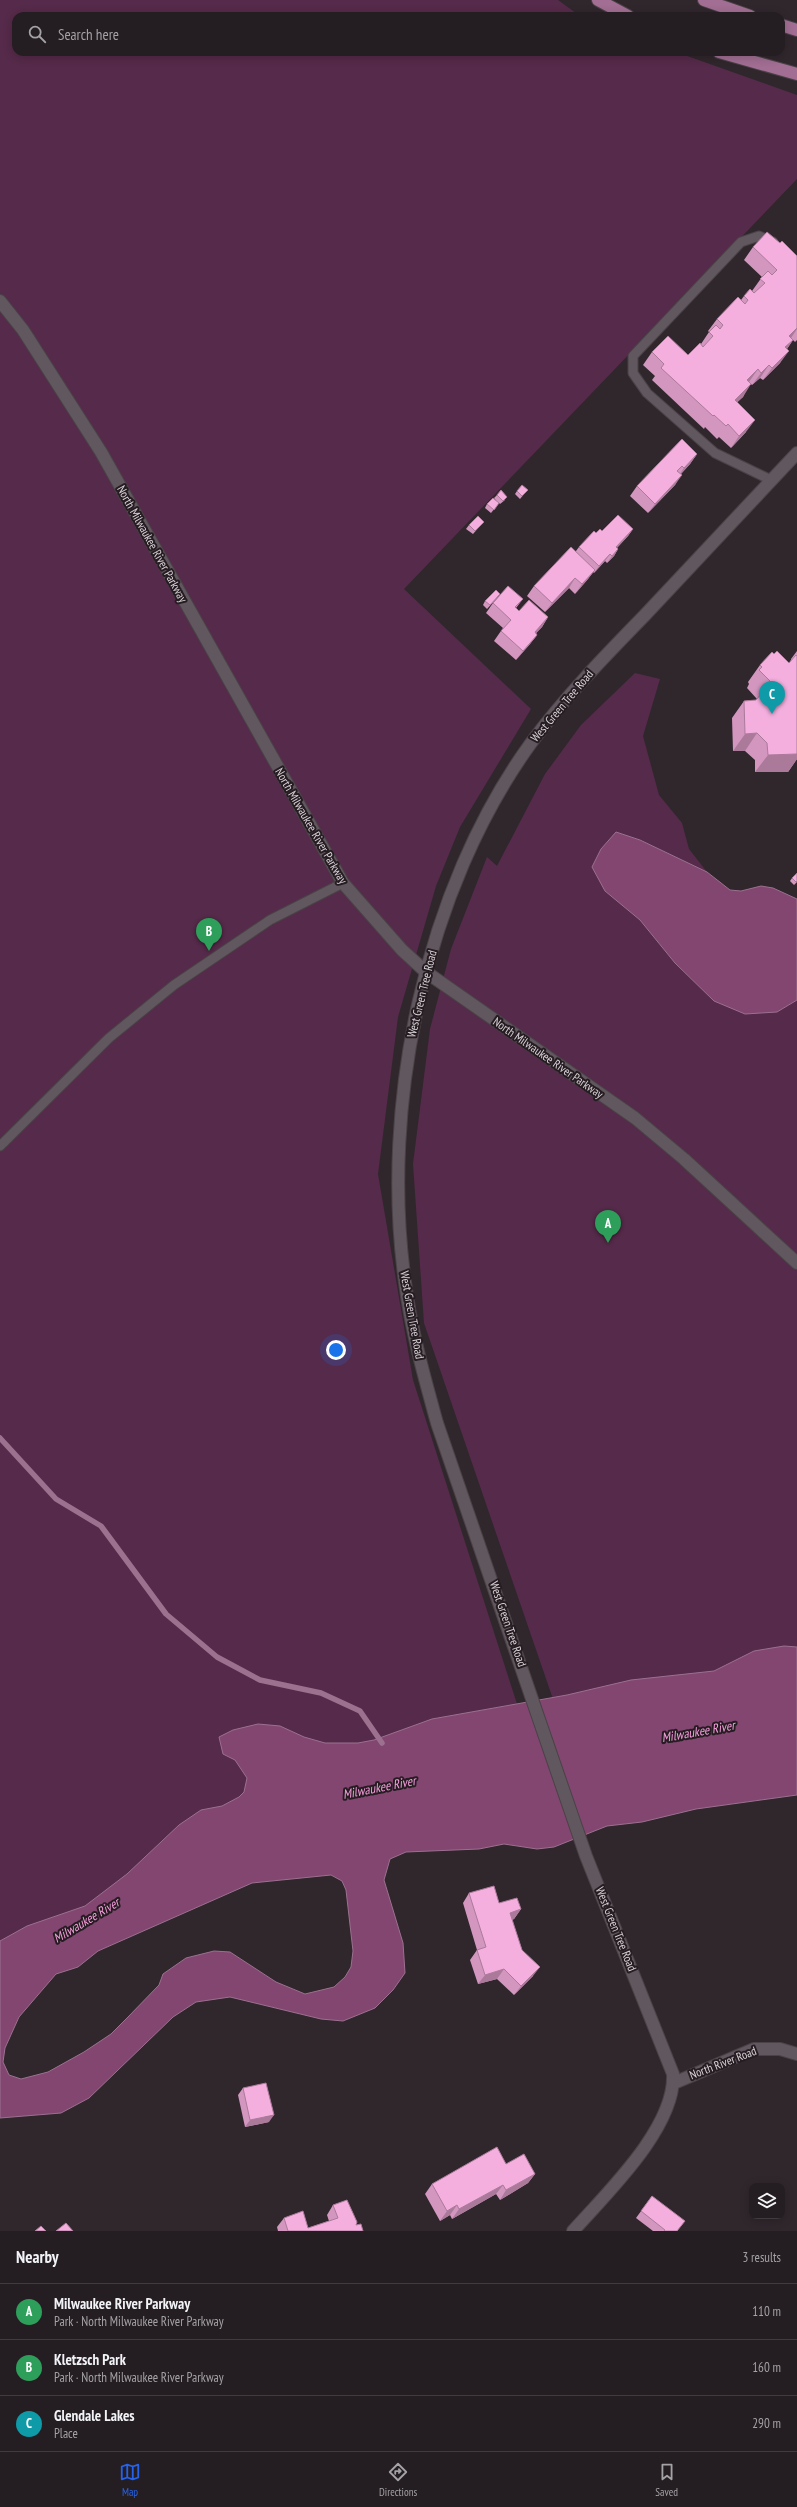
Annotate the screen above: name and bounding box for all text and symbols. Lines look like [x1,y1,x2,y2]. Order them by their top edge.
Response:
search box [12,12,785,56]
icon: search [26,23,48,45]
text: Search here [58,25,119,44]
street label: North Milwaukee River Parkway [114,483,191,605]
street label: West Green Tree Road [527,667,596,745]
pin: C [759,681,785,714]
street label: North Milwaukee River Parkway [272,765,351,887]
pin: B [196,918,222,951]
street label: West Green Tree Road [403,949,440,1039]
street label: North Milwaukee River Parkway [490,1014,607,1102]
pin: A [595,1210,621,1243]
street label: West Green Tree Road [397,1270,428,1360]
your location [326,1340,346,1360]
street label: West Green Tree Road [487,1579,530,1669]
water label: Milwaukee River [660,1716,738,1746]
water label: Milwaukee River [341,1772,419,1803]
street label: West Green Tree Road [593,1885,640,1973]
water label: Milwaukee River [50,1893,124,1947]
street label: North River Road [687,2043,758,2082]
map controls [749,2183,785,2219]
button: layers [749,2183,785,2219]
text: Nearby [16,2246,59,2268]
text: 3 results [742,2249,781,2266]
text: Milwaukee River Parkway [54,2294,190,2313]
text: A [26,2303,32,2320]
text: 110 m [752,2303,781,2320]
text: Park · North Milwaukee River Parkway [54,2313,224,2330]
text: Kletzsch Park [54,2350,126,2369]
text: B [26,2359,32,2376]
text: 160 m [752,2359,781,2376]
text: Park · North Milwaukee River Parkway [54,2369,224,2386]
text: Glendale Lakes [54,2406,135,2425]
text: C [26,2415,32,2432]
text: 290 m [752,2415,781,2432]
text: Place [54,2425,78,2442]
tab: Map [119,2461,141,2499]
tab: Directions [379,2461,417,2499]
tab: Saved [655,2461,678,2499]

